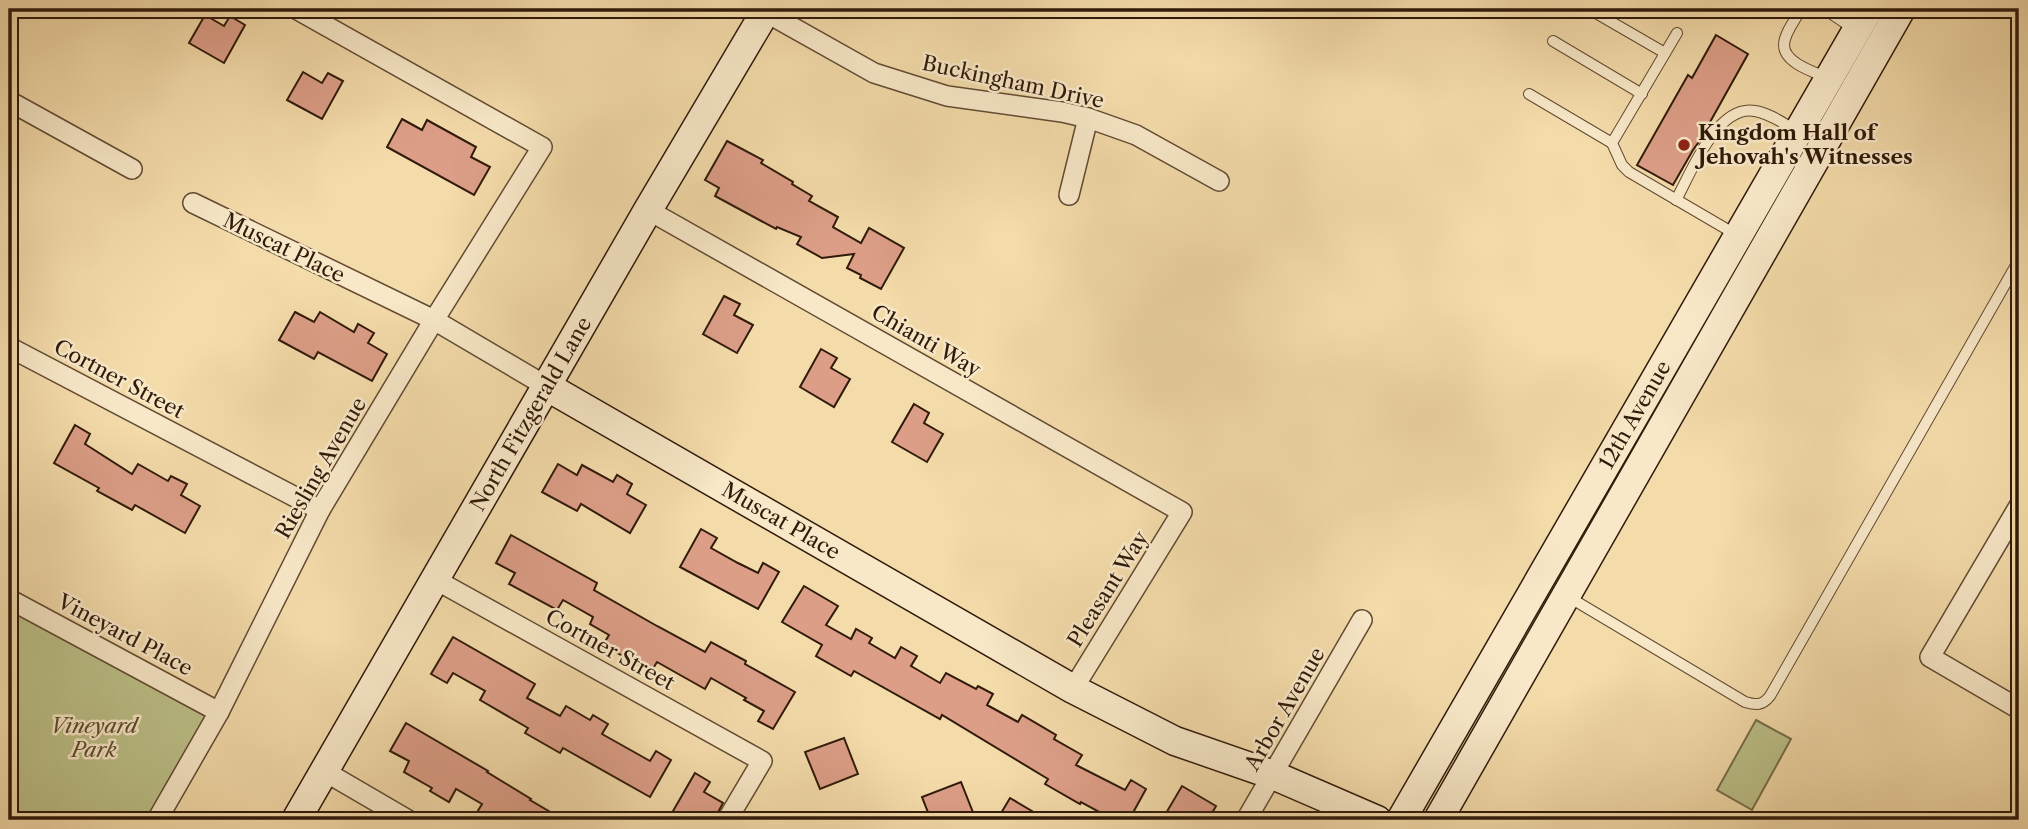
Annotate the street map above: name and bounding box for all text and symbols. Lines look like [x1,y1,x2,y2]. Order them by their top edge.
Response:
street label: Buckingham Drive [920,50,1106,113]
place label: Kingdom Hall of Jehovah's Witnesses [1694,120,1913,169]
marker: Kingdom Hall of Jehovah's Witnesses [1676,137,1692,153]
street label: Muscat Place [219,207,349,288]
street label: Chianti Way [867,299,986,382]
street label: North Fitzgerald Lane [465,312,596,515]
street label: Cortner Street [50,334,189,424]
street label: 12th Avenue [1594,356,1676,473]
street label: Riesling Avenue [270,393,371,543]
street label: Muscat Place [718,477,845,564]
street label: Pleasant Way [1062,526,1153,651]
street label: Vineyard Place [53,588,197,681]
street label: Cortner Street [541,604,680,696]
street label: Arbor Avenue [1239,643,1330,776]
park label: Vineyard Park [50,713,140,762]

